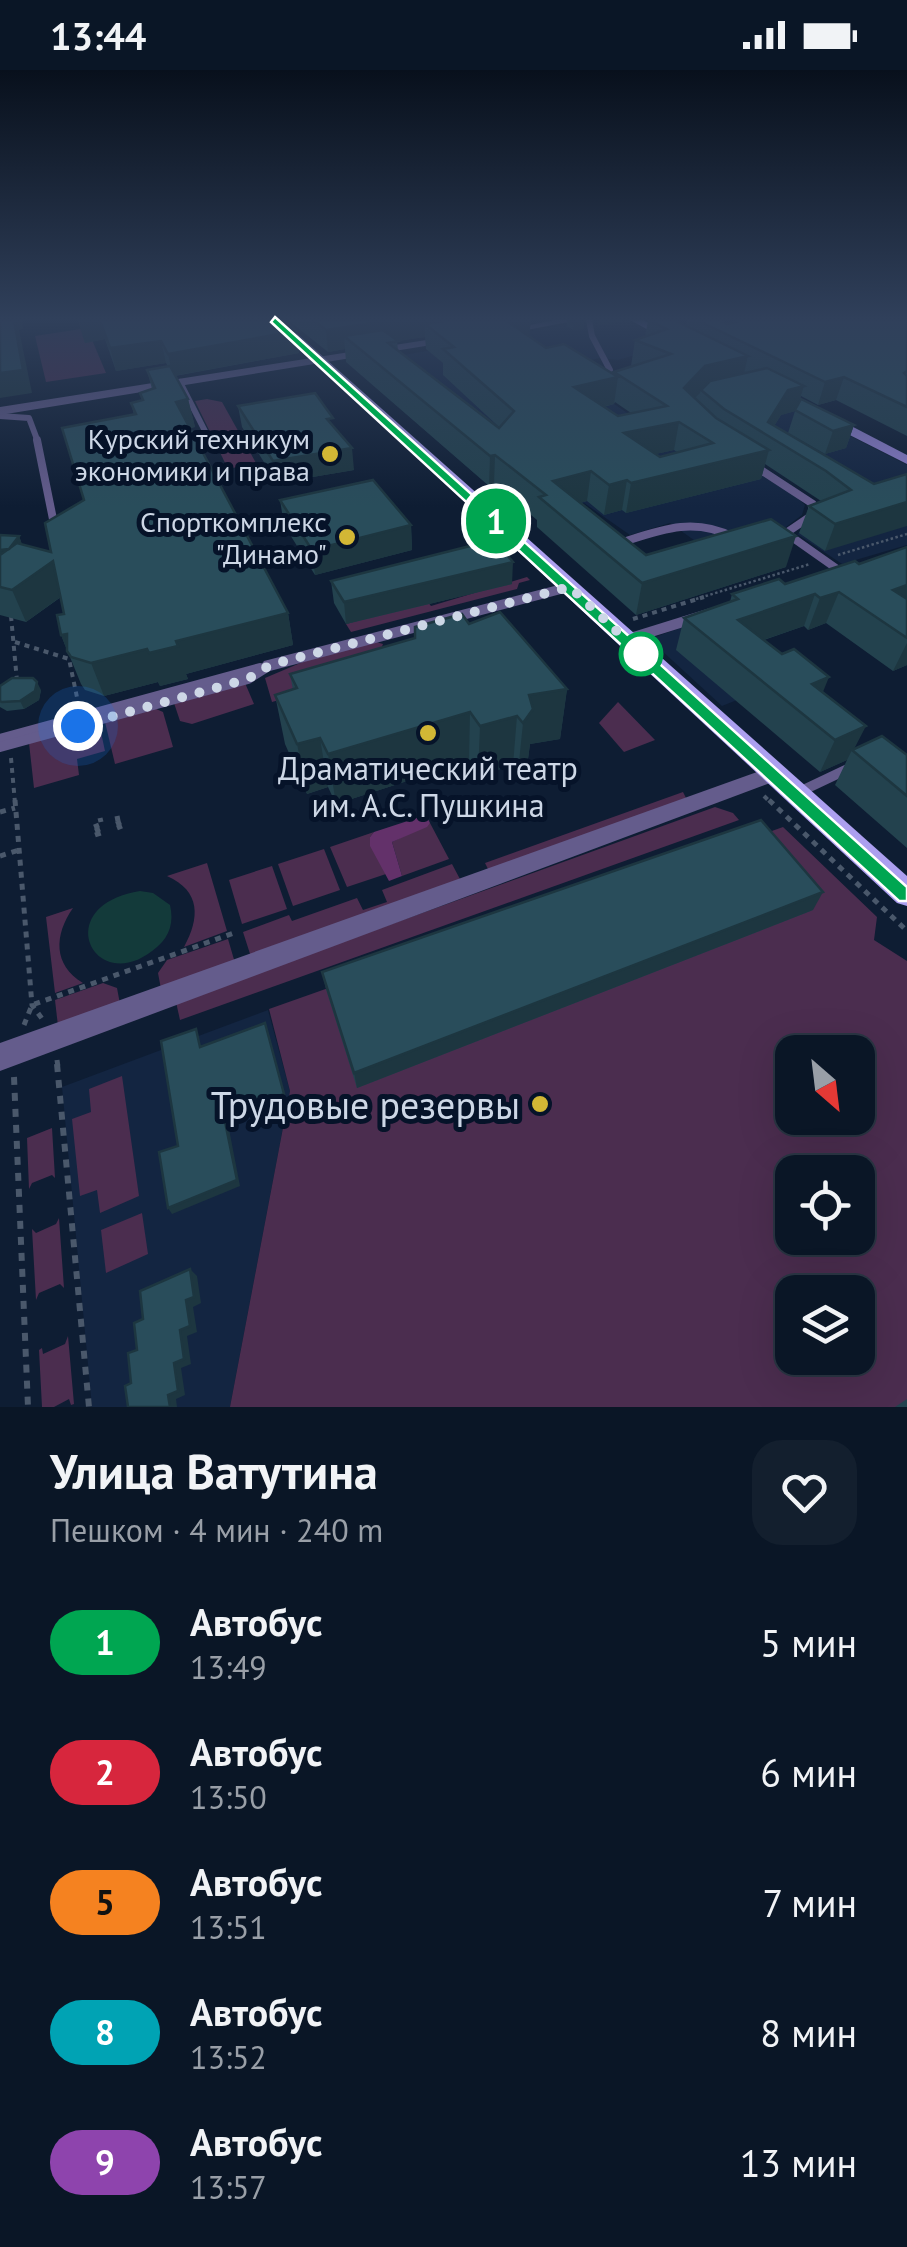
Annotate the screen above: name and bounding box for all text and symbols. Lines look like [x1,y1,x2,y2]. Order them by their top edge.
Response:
text: 13:44 [50,11,146,60]
place label: Курский техникум экономики и права [75,420,310,489]
marker: Курский техникум экономики и права [319,443,341,465]
line badge: 1 [464,488,528,554]
text: 1 [486,498,506,544]
place label: Спорткомплекс "Динамо" [140,503,327,572]
marker: Спорткомплекс "Динамо" [336,526,358,548]
unlabelled marker [620,633,662,675]
your location [53,701,103,751]
marker: Драматический театр им. А.С. Пушкина [417,722,439,744]
place label: Драматический театр им. А.С. Пушкина [278,747,578,826]
north arrow [775,1035,875,1135]
map controls [775,1035,875,1375]
place label: Трудовые резервы [211,1080,520,1129]
marker: Трудовые резервы [529,1093,551,1115]
button: locate [775,1155,875,1255]
button: layers [775,1275,875,1375]
text: Улица Ватутина [50,1440,378,1502]
button: heart [752,1440,857,1545]
text: Пешком · 4 мин · 240 m [50,1509,383,1551]
text: Автобус [190,1597,323,1646]
text: 5 мин [760,1618,857,1667]
text: 1 [95,1619,115,1665]
text: 13:49 [190,1646,267,1688]
text: Автобус [190,1727,323,1776]
text: 6 мин [760,1748,857,1797]
text: 2 [95,1749,115,1795]
text: 13:50 [190,1776,267,1818]
text: Автобус [190,1857,323,1906]
text: 7 мин [762,1878,857,1927]
text: 5 [95,1879,115,1925]
text: 13:51 [190,1906,267,1948]
text: Автобус [190,1987,323,2036]
text: 8 мин [760,2008,857,2057]
text: 8 [95,2009,115,2055]
text: 13:52 [190,2036,267,2078]
text: Автобус [190,2117,323,2166]
text: 13 мин [740,2138,857,2187]
text: 9 [95,2139,115,2185]
text: 13:57 [190,2166,267,2208]

